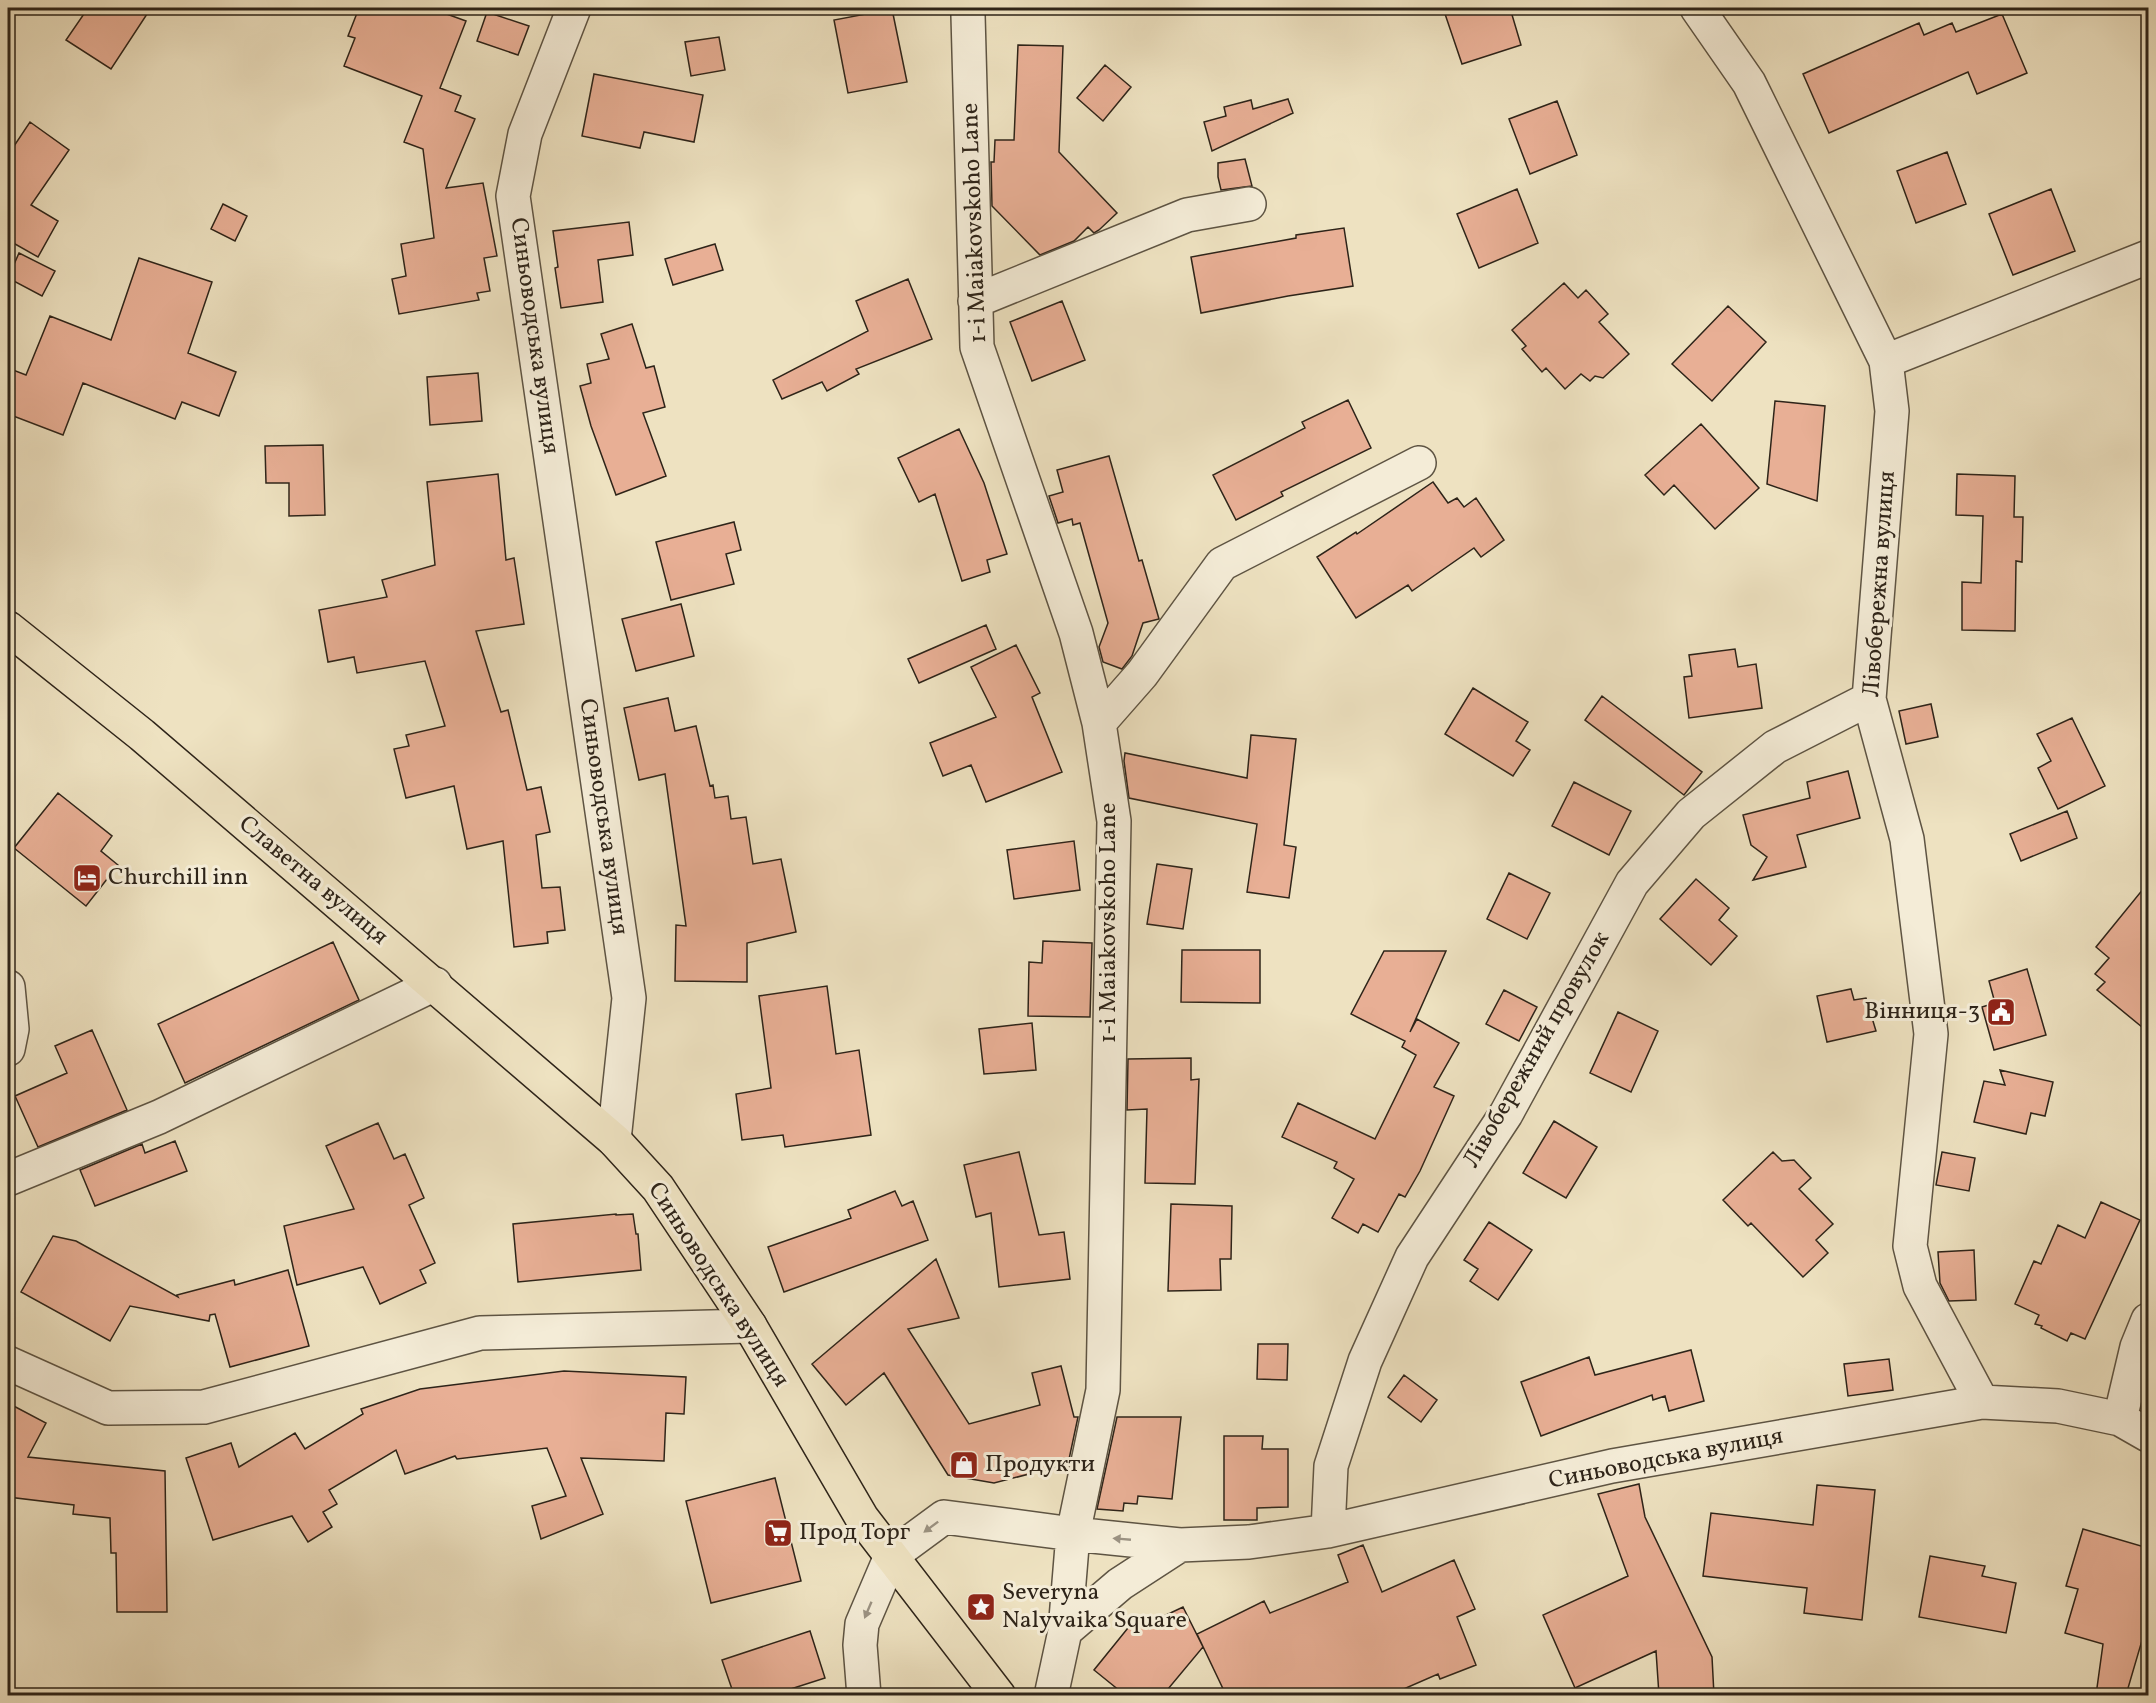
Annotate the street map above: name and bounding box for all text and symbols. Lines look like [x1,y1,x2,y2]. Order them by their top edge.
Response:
street label: 1-i Maiakovskoho Lane [954,102,996,344]
street label: Синьоводська вулиця [501,216,567,456]
street label: Лівобережна вулиця [1855,470,1905,698]
street label: Синьоводська вулиця [570,697,636,937]
street label: 1-i Maiakovskoho Lane [1092,803,1126,1043]
street label: Славетна вулиця [231,808,395,954]
place label: Churchill inn [108,861,248,895]
hotel icon: Churchill inn [71,862,103,894]
street label: Лівобережний провулок [1455,925,1619,1175]
place label: Вінниця-3 [1864,995,1980,1029]
public building icon: Вінниця-3 [1985,996,2017,1028]
street label: Синьоводська вулиця [639,1176,797,1394]
street label: Синьоводська вулиця [1546,1420,1786,1498]
place label: Продукти [985,1448,1095,1482]
shop icon: Продукти [948,1449,980,1481]
place label: Прод Торг [799,1516,911,1550]
supermarket icon: Прод Торг [762,1517,794,1549]
one-way arrow [924,1520,939,1532]
one-way arrow [1112,1534,1131,1544]
place label: Severyna Nalyvaika Square [1002,1576,1187,1638]
place icon: Severyna Nalyvaika Square [965,1591,997,1623]
one-way arrow [863,1602,873,1620]

